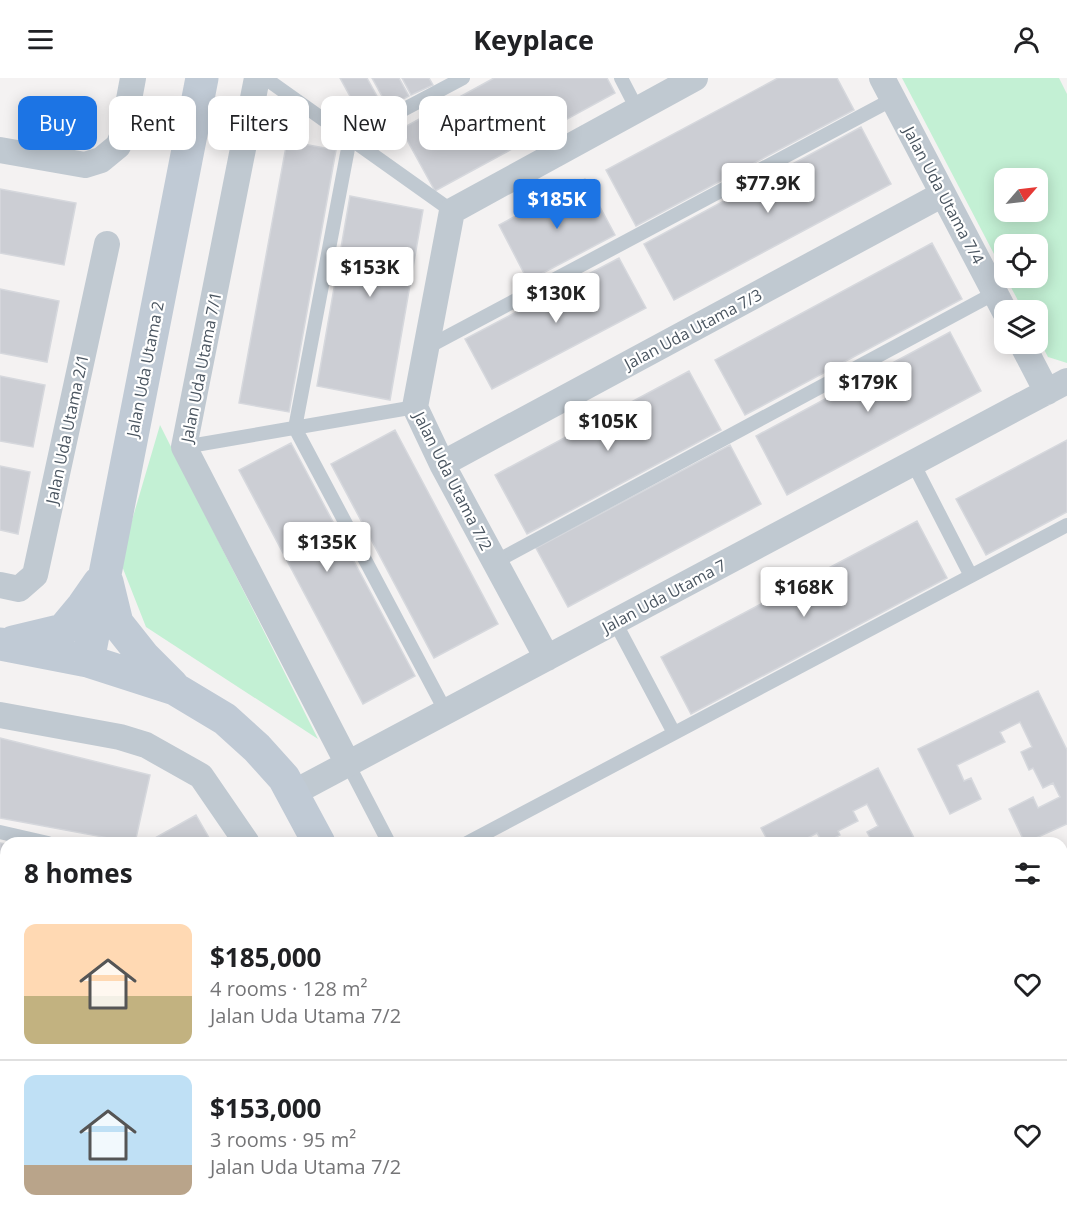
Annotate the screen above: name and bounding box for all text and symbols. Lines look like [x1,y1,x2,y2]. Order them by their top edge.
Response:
text: Keyplace [473,21,594,58]
icon: menu [24,23,57,56]
icon: person [1010,23,1043,56]
chip: Buy [18,96,97,150]
chip: Rent [109,96,196,150]
chip: Filters [208,96,309,150]
chip: New [321,96,407,150]
chip: Apartment [419,96,567,150]
street label: Jalan Uda Utama 7/4 [897,121,990,268]
pin: $77.9K [719,163,817,214]
north arrow [994,168,1048,222]
map controls [994,168,1048,354]
text: $77.9K [736,169,800,196]
pin: $185K [515,179,599,230]
text: $185K [527,185,587,212]
button: locate [994,234,1048,288]
pin: $153K [328,247,412,298]
text: $153K [340,253,400,280]
pin: $130K [514,273,598,324]
text: $130K [526,279,586,306]
street label: Jalan Uda Utama 7/3 [619,283,766,376]
street label: Jalan Uda Utama 7/1 [175,290,226,446]
street label: Jalan Uda Utama 2 [121,299,169,441]
button: layers [994,300,1048,354]
street label: Jalan Uda Utama 2/1 [40,352,94,508]
pin: $179K [826,362,910,413]
text: $179K [838,368,898,395]
pin: $105K [566,401,650,452]
street label: Jalan Uda Utama 7/2 [408,406,498,554]
text: $105K [578,407,638,434]
pin: $135K [285,522,369,573]
text: $135K [297,528,357,555]
street label: Jalan Uda Utama 7 [596,554,730,639]
pin: $168K [762,567,846,618]
text: $168K [774,573,834,600]
text: 8 homes [24,855,133,891]
icon: filters [1011,857,1044,890]
text: $185,000 [210,939,321,975]
icon: home [72,948,144,1020]
icon: heart [1011,968,1044,1001]
text: 4 rooms · 128 m² [210,975,368,1002]
text: Jalan Uda Utama 7/2 [210,1002,401,1029]
text: $153,000 [210,1090,321,1126]
icon: home [72,1099,144,1171]
icon: heart [1011,1119,1044,1152]
text: 3 rooms · 95 m² [210,1126,356,1153]
text: Jalan Uda Utama 7/2 [210,1153,401,1180]

